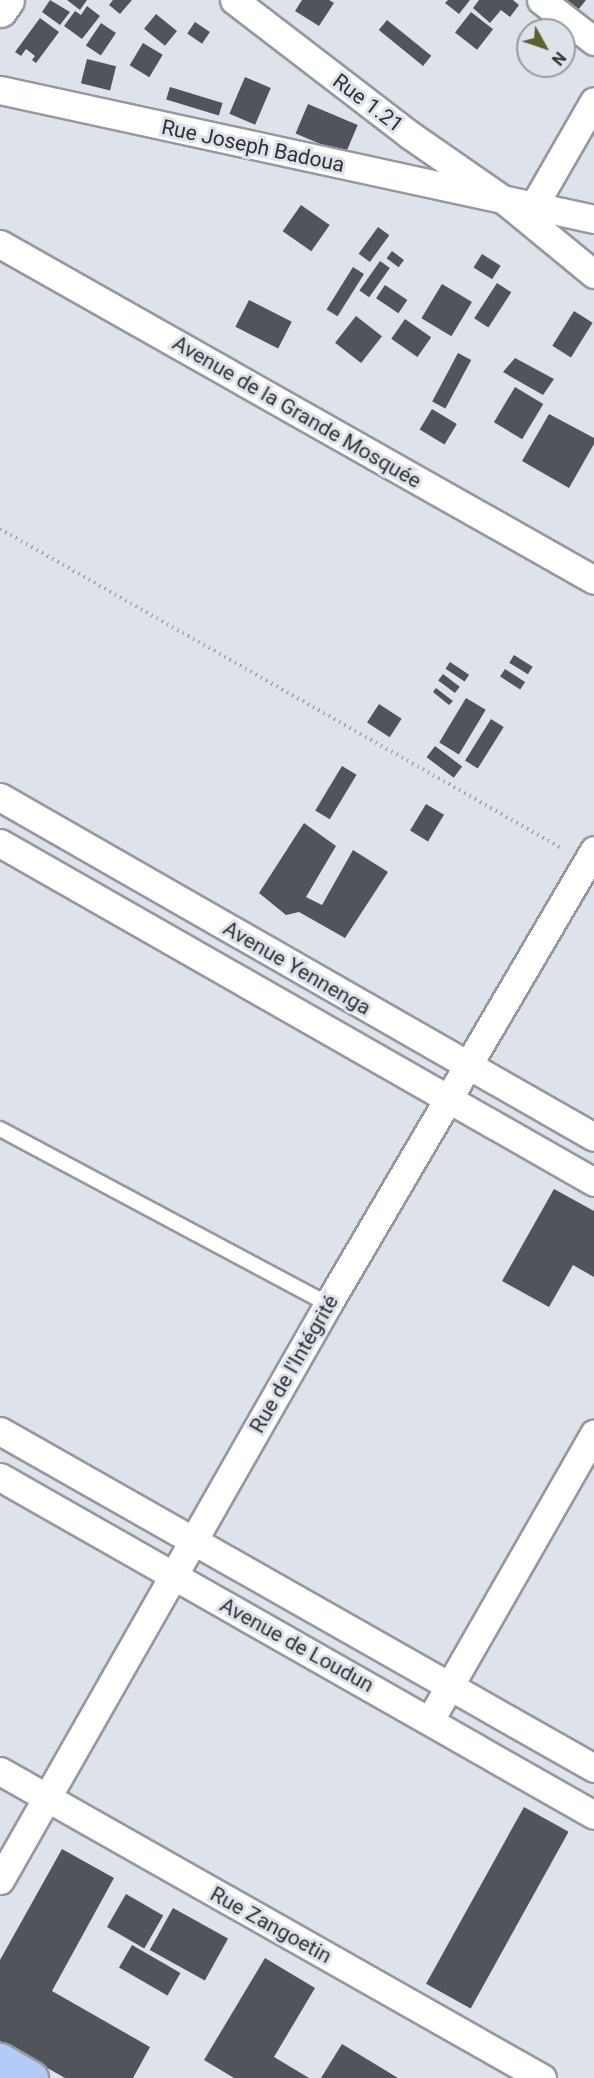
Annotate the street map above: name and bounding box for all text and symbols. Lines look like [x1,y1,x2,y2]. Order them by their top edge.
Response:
north arrow [516,18,576,78]
text: N [548,48,570,69]
street label: Rue 1.21 [328,68,408,138]
street label: Rue Joseph Badoua [159,114,347,178]
street label: Avenue de la Grande Mosquée [168,330,426,494]
street label: Avenue Yennenga [219,916,375,1020]
street label: Rue de l'Intégrité [244,1291,344,1437]
street label: Avenue de Loudun [216,1592,378,1698]
street label: Rue Zangoetin [206,1881,336,1969]

